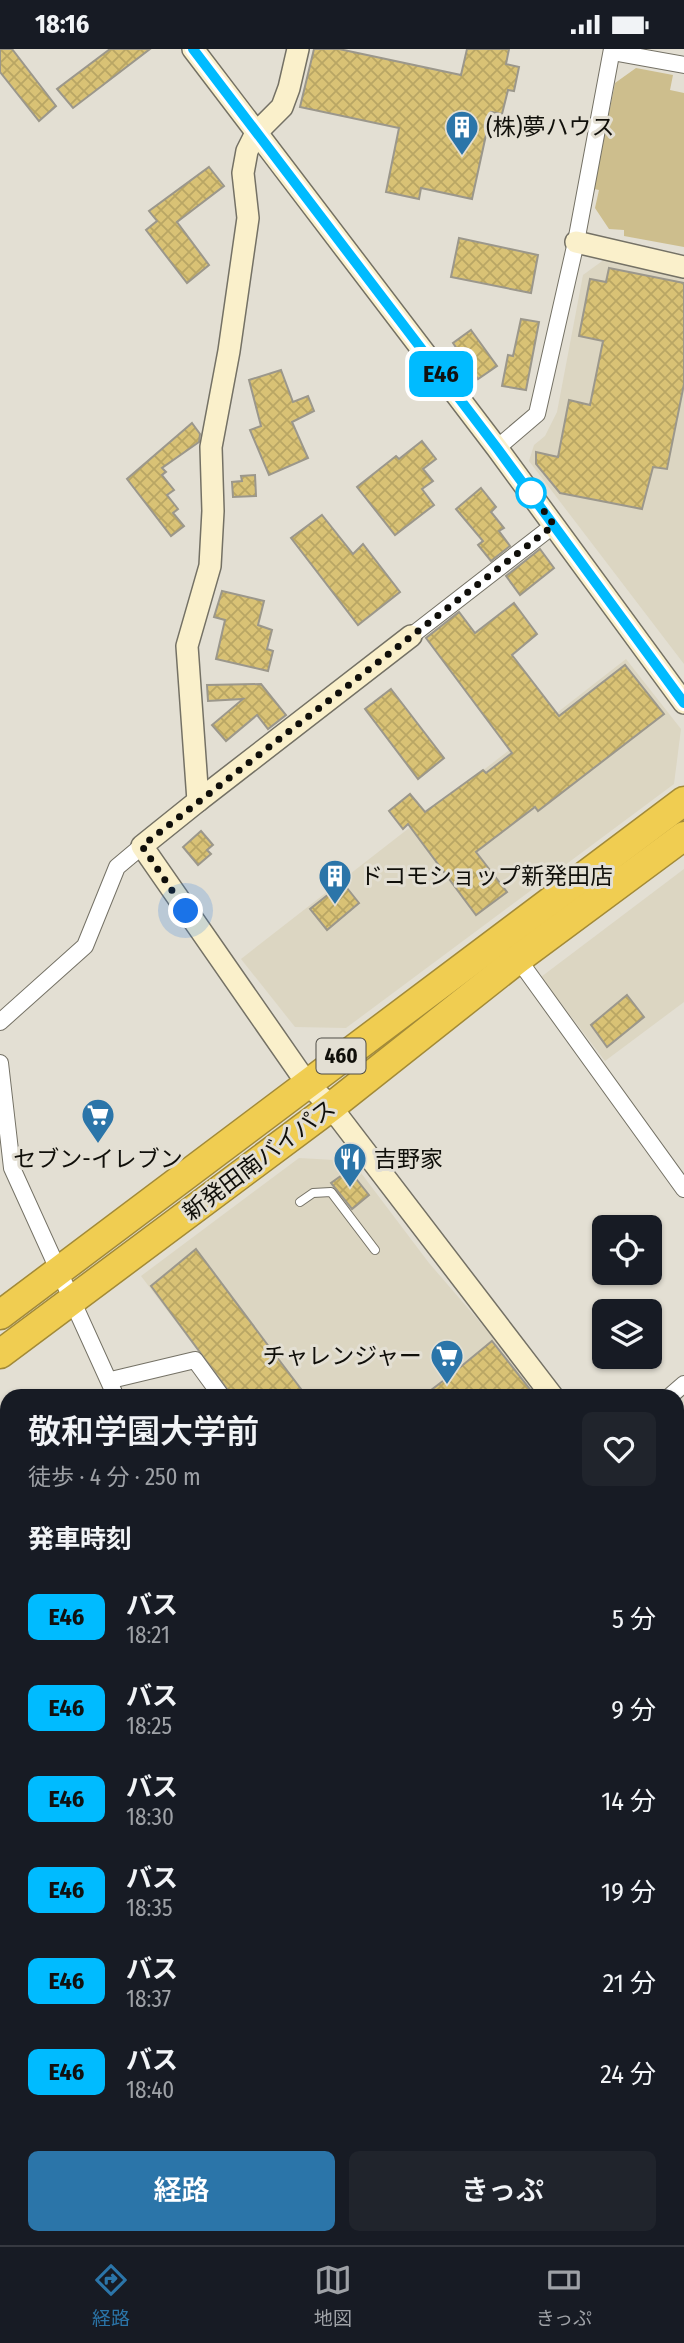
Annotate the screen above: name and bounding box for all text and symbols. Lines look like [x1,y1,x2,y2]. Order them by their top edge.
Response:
text: 18:16 [35,9,89,40]
building icon: (株)夢ハウス [443,108,481,157]
place label: (株)夢ハウス [486,113,615,141]
line badge: E46 [401,351,481,397]
text: E46 [423,360,459,388]
unlabelled marker [516,478,546,508]
building icon: ドコモショップ新発田店 [316,857,354,906]
place label: ドコモショップ新発田店 [360,862,613,890]
your location [168,893,203,928]
road number: 460 [316,1039,366,1073]
street label: 新発田南バイパス [177,1094,341,1226]
supermarket icon: セブン-イレブン [79,1096,117,1145]
restaurant icon: 吉野家 [331,1140,369,1189]
place label: セブン-イレブン [13,1145,183,1173]
place label: 吉野家 [374,1145,443,1173]
map controls [592,1215,662,1369]
button: locate [592,1215,662,1285]
button: layers [592,1299,662,1369]
supermarket icon: チャレンジャー [428,1337,466,1386]
place label: チャレンジャー [262,1342,422,1370]
text: 敬和学園大学前 [28,1412,259,1452]
button: heart [582,1412,656,1486]
text: 徒歩 · 4 分 · 250 m [28,1463,201,1491]
text: 発車時刻 [28,1524,132,1555]
text: バス [126,1590,178,1621]
text: E46 [49,1603,84,1631]
text: 5 分 [612,1604,656,1635]
text: 18:21 [126,1621,170,1649]
text: バス [126,1681,178,1712]
text: E46 [49,1694,84,1722]
text: 9 分 [611,1695,656,1726]
text: 18:25 [126,1712,172,1740]
text: バス [126,1772,178,1803]
text: E46 [49,1785,84,1813]
text: 14 分 [601,1786,656,1817]
text: 18:30 [126,1803,174,1831]
text: バス [126,1863,178,1894]
text: E46 [49,1876,84,1904]
text: 19 分 [601,1877,656,1908]
text: 18:35 [126,1894,172,1922]
text: バス [126,1954,178,1985]
text: E46 [49,1967,84,1995]
text: 21 分 [603,1968,656,1999]
text: 18:37 [126,1985,171,2013]
text: バス [126,2045,178,2076]
text: E46 [49,2058,84,2086]
text: 24 分 [600,2059,656,2090]
text: 18:40 [126,2076,174,2104]
button: 経路 [28,2151,335,2231]
button: きっぷ [349,2151,656,2231]
tab: 経路 [92,2261,130,2330]
tab: 地図 [314,2261,352,2330]
tab: きっぷ [536,2261,592,2330]

